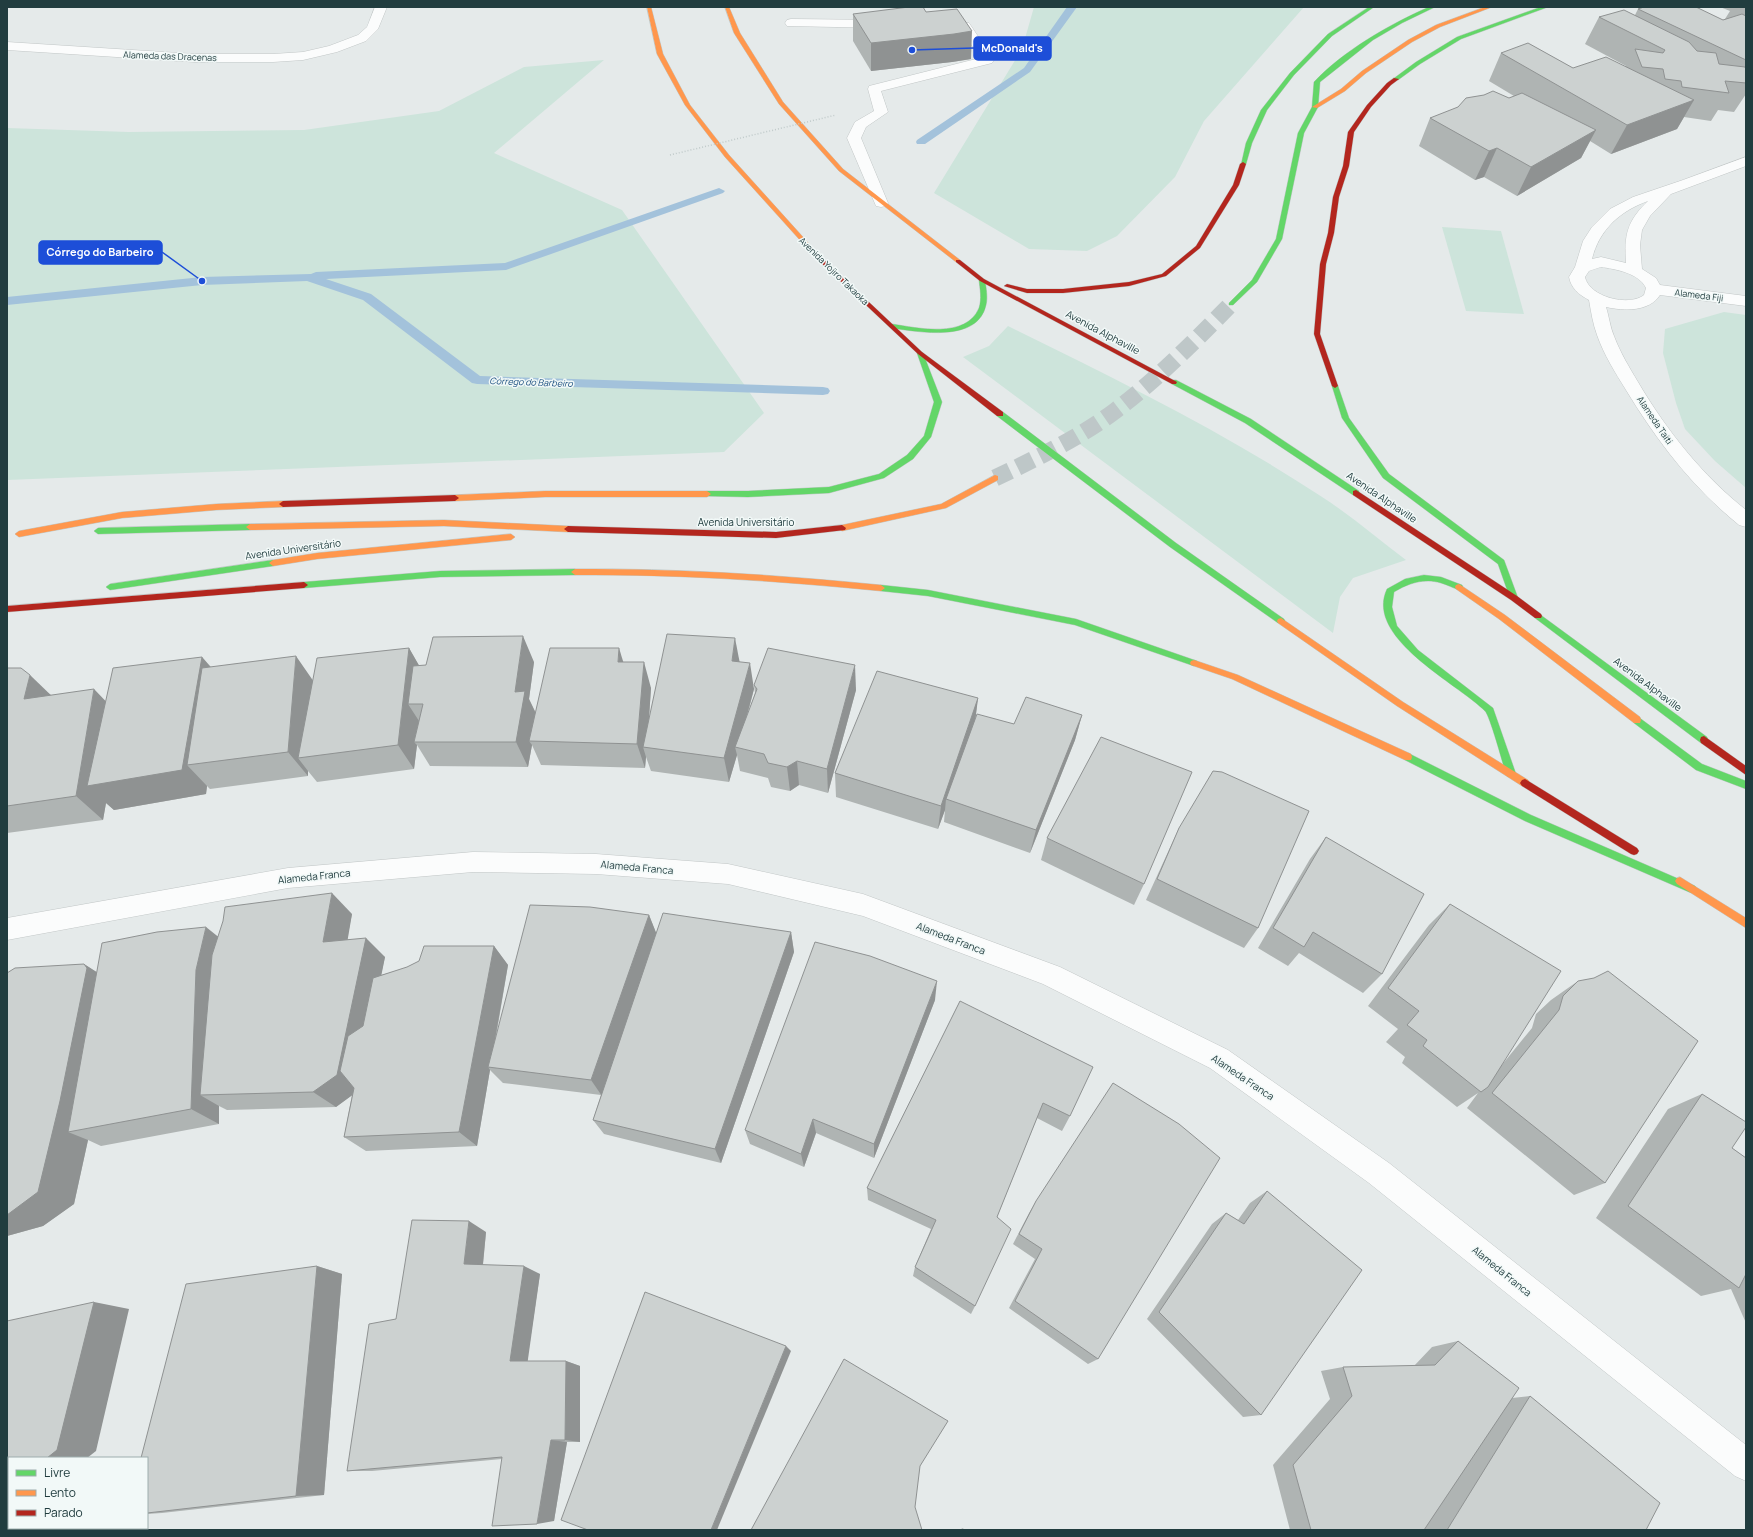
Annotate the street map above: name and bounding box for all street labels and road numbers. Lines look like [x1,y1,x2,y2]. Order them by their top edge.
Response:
street label: Alameda das Dracenas [123,48,217,64]
street label: Avenida Yojiro Takaoka [796,234,872,308]
street label: Alameda Fiji [1674,286,1724,304]
street label: Avenida Alphaville [1063,307,1143,358]
street label: Alameda Taiti [1634,393,1676,447]
street label: Avenida Alphaville [1344,468,1420,526]
street label: Avenida Universitário [698,515,794,529]
street label: Avenida Universitário [244,535,342,563]
street label: Avenida Alphaville [1611,654,1685,714]
street label: Alameda Franca [600,857,674,877]
street label: Alameda Franca [277,865,351,887]
street label: Alameda Franca [914,918,988,958]
street label: Alameda Franca [1209,1051,1277,1103]
street label: Alameda Franca [1469,1243,1535,1299]

